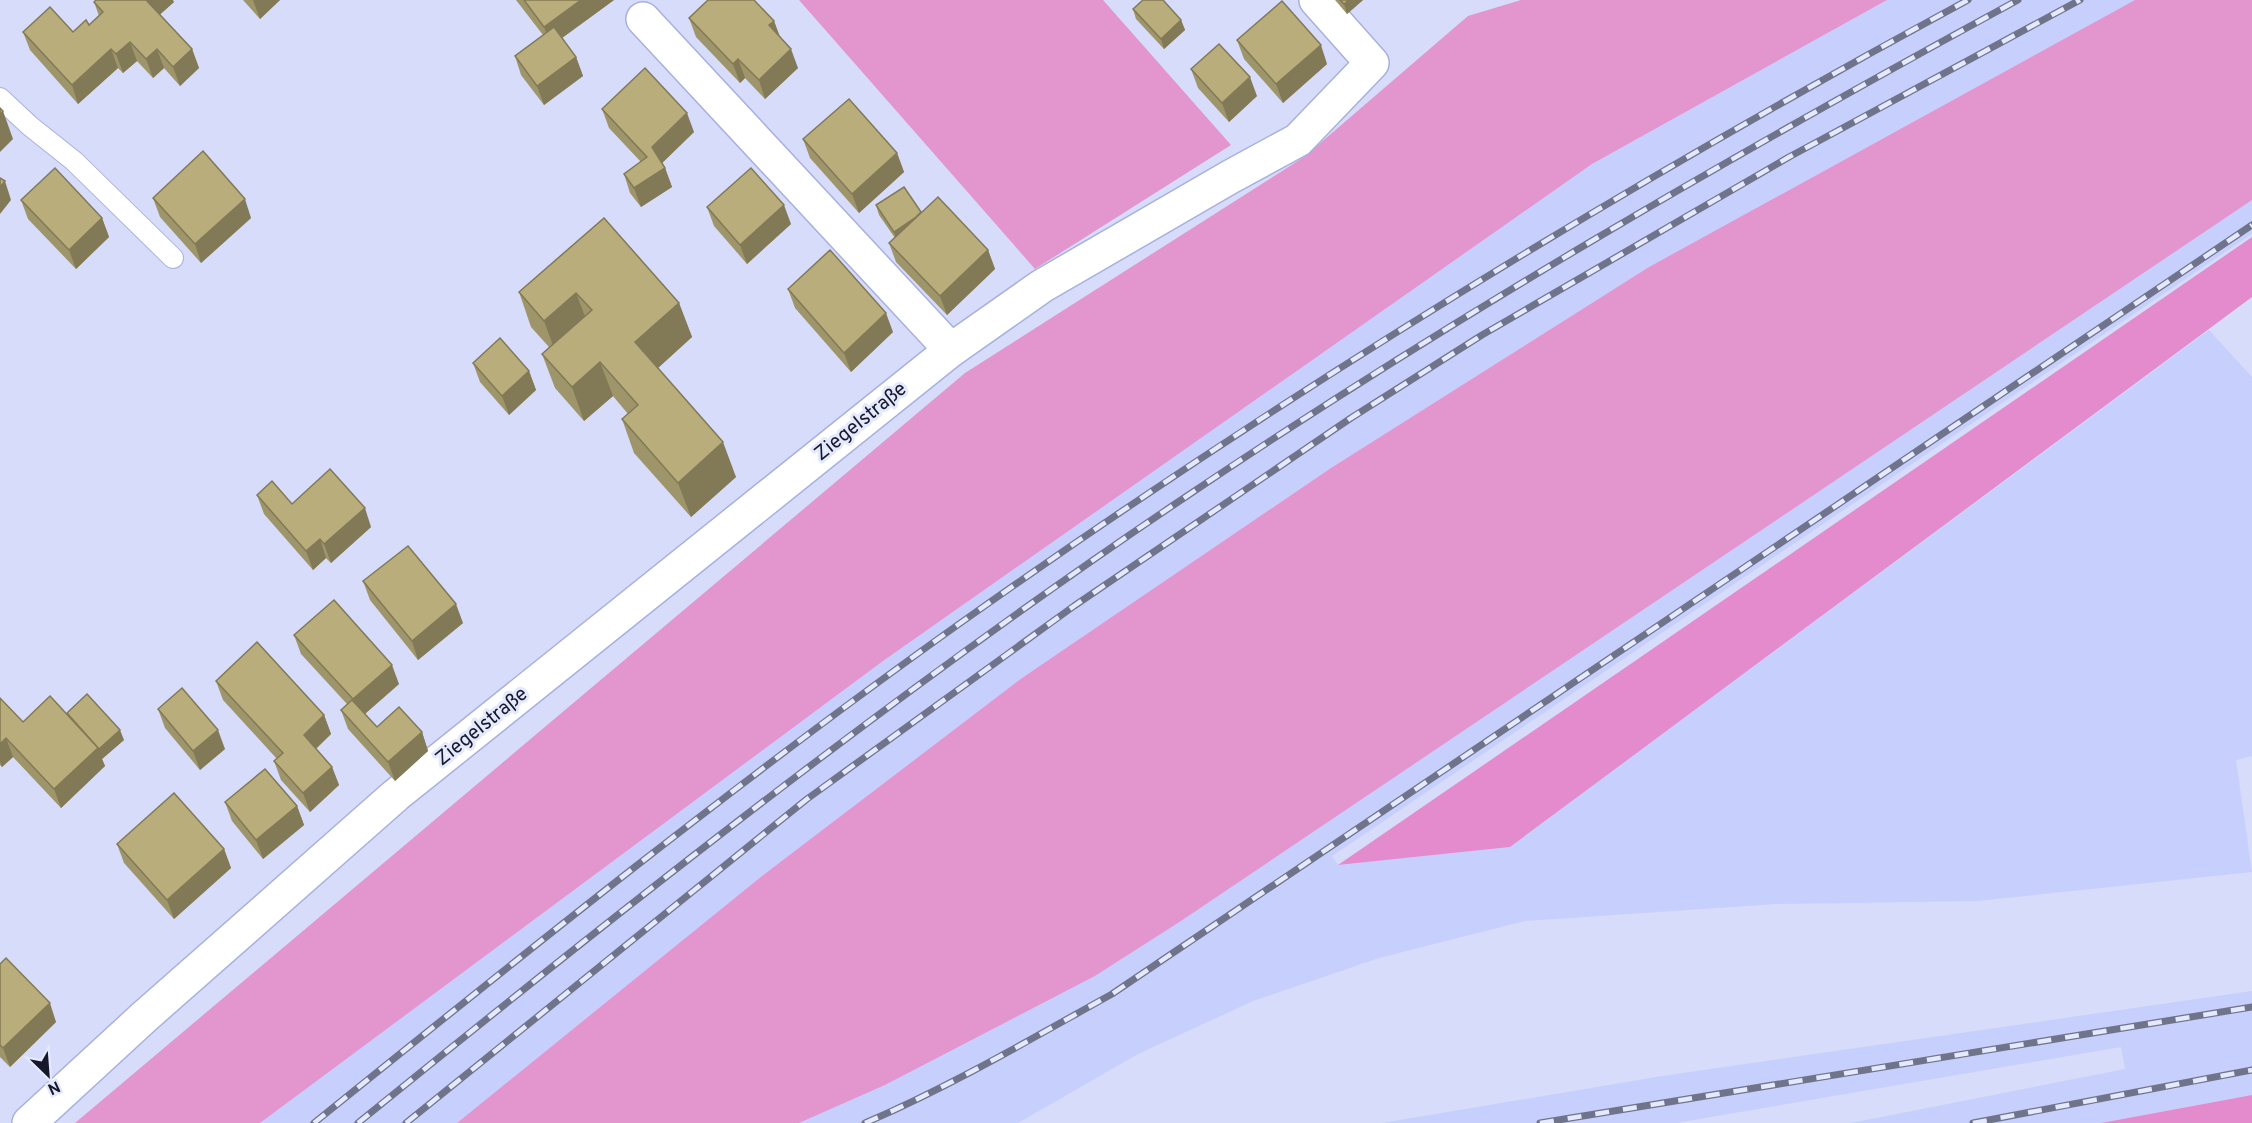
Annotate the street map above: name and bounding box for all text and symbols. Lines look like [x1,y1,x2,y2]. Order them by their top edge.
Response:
street label: Ziegelstraße [809,377,913,467]
street label: Ziegelstraße [430,682,534,772]
north arrow [18,1045,78,1105]
text: N [44,1075,63,1098]

